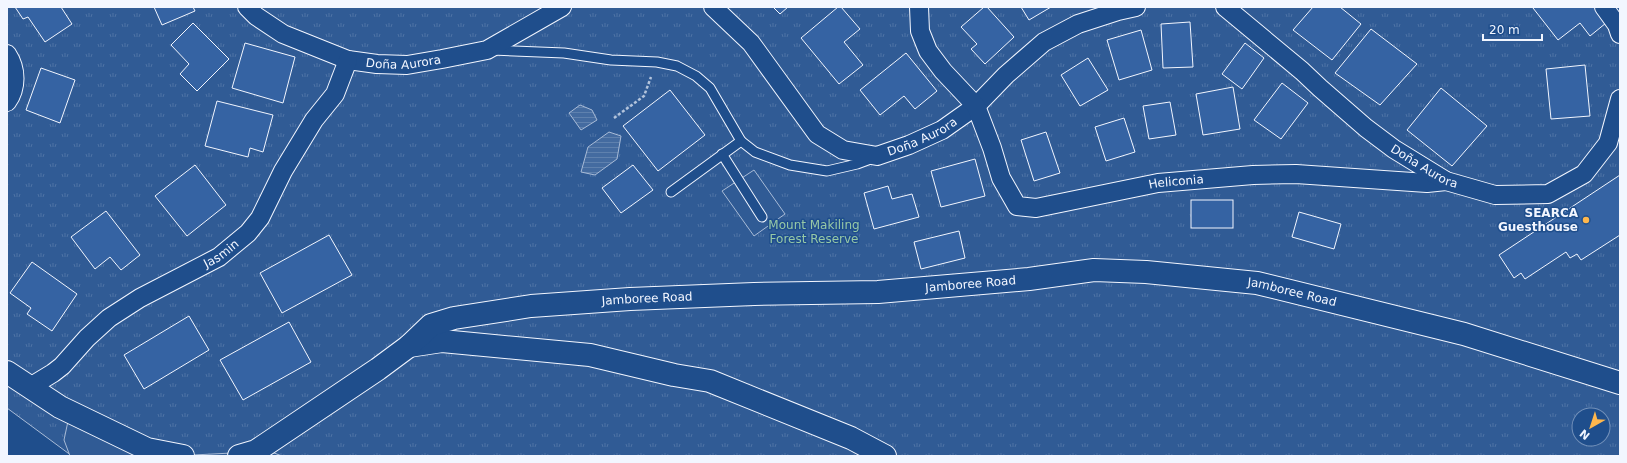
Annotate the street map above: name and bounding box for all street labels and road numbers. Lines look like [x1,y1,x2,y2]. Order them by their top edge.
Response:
street label: Doña Aurora [365,52,442,72]
street label: Doña Aurora [886,115,960,159]
street label: Doña Aurora [1388,142,1459,191]
street label: Heliconia [1147,172,1204,192]
street label: Jasmin [200,237,242,271]
street label: Jamboree Road [924,273,1017,295]
street label: Jamboree Road [1246,275,1338,309]
street label: Jamboree Road [600,289,693,308]

